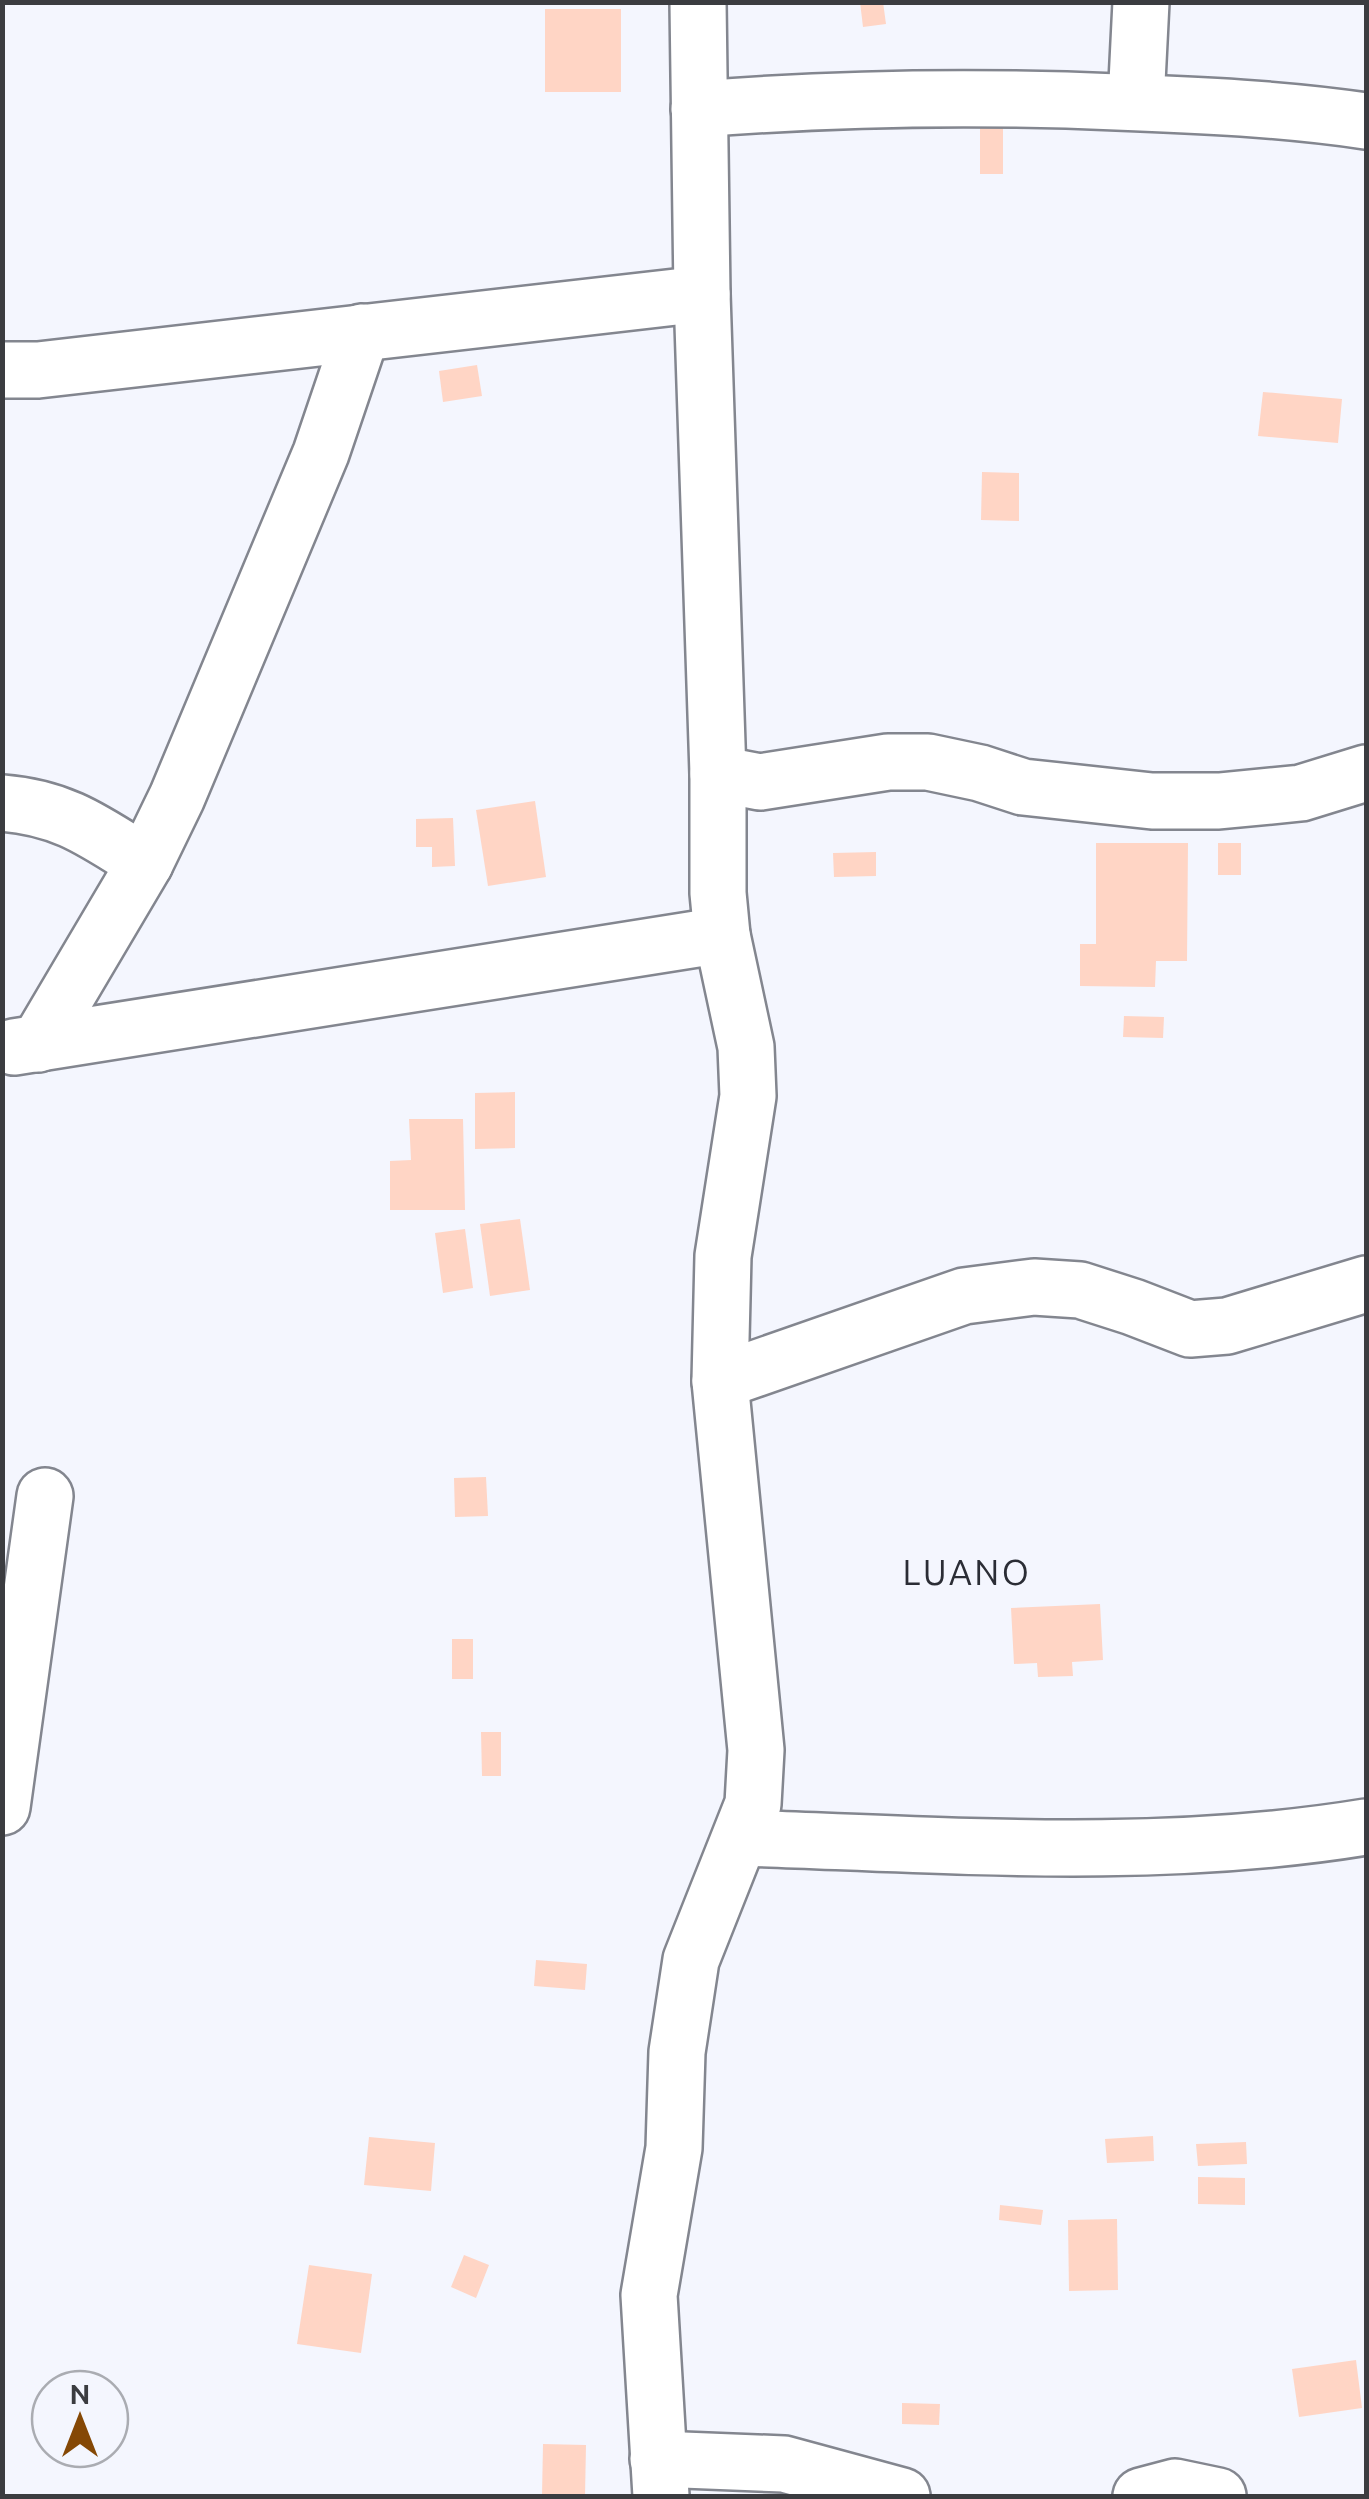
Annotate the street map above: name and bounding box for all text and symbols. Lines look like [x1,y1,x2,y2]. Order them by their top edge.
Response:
district label: LUANO [903,1552,1031,1592]
north arrow [30,2369,130,2469]
text: N [70,2378,90,2409]

